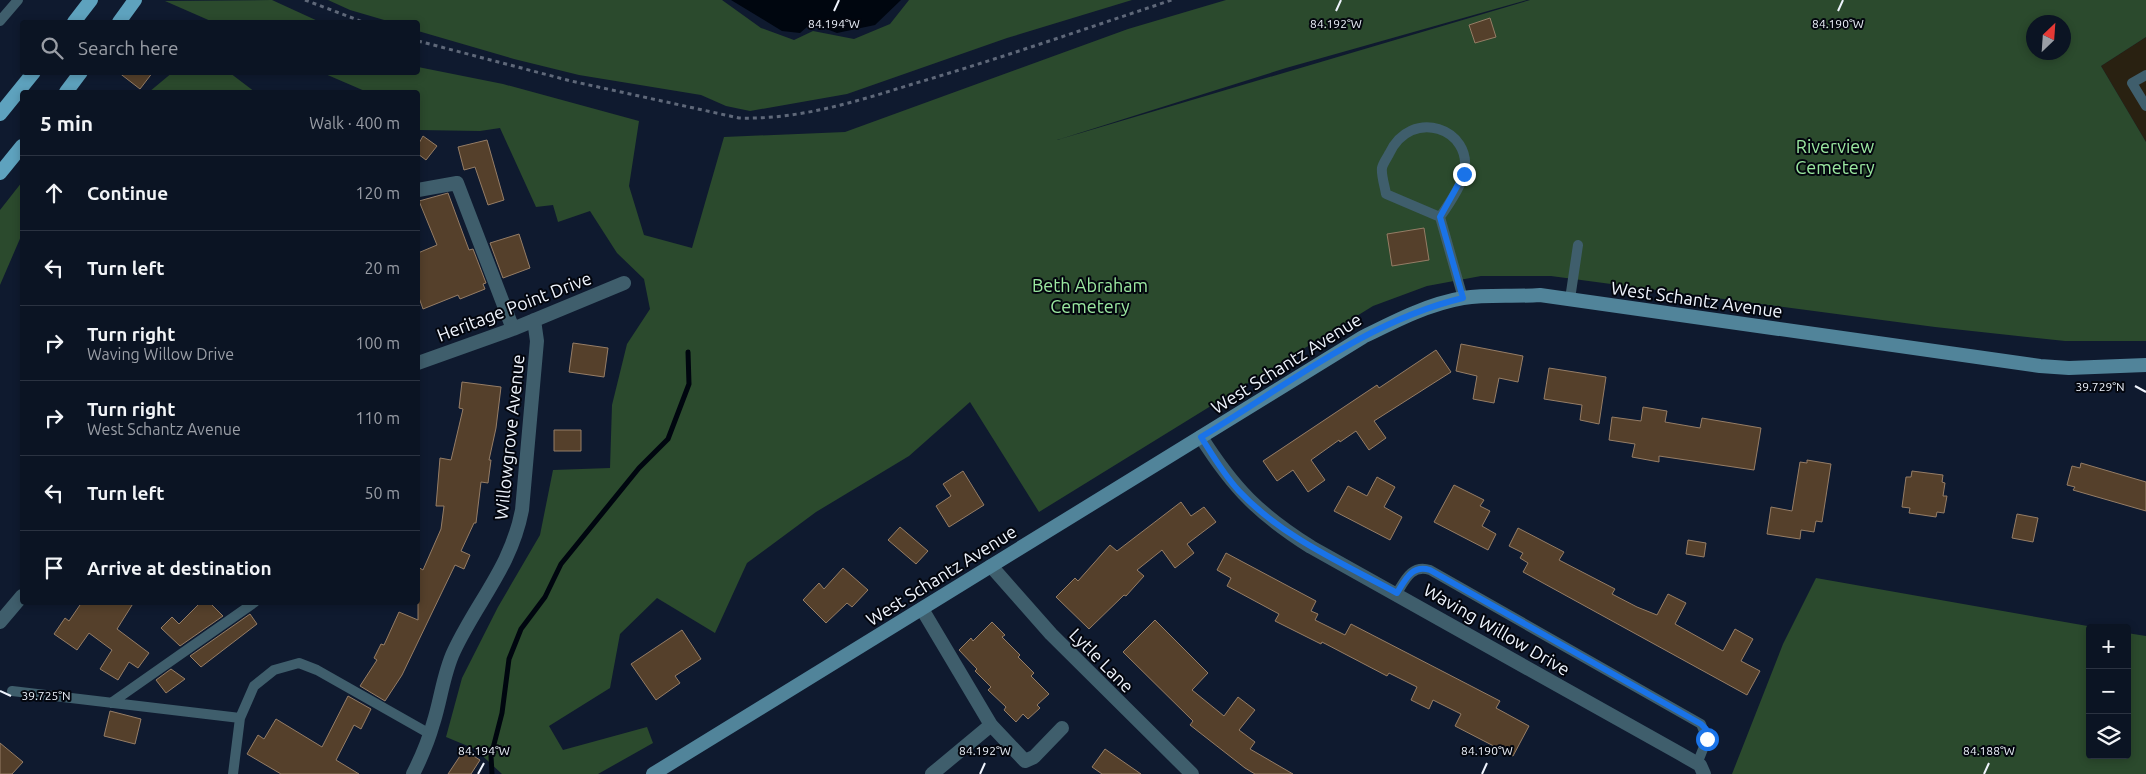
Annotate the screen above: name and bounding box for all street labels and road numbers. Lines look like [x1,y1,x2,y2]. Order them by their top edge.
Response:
street label: Heritage Point Drive [434,267,594,345]
street label: West Schantz Avenue [1610,277,1784,321]
street label: West Schantz Avenue [1207,309,1365,417]
street label: Willowgrove Avenue [490,353,528,521]
street label: West Schantz Avenue [862,521,1020,629]
street label: Waving Willow Drive [1420,579,1574,679]
street label: Lytle Lane [1066,624,1138,696]

